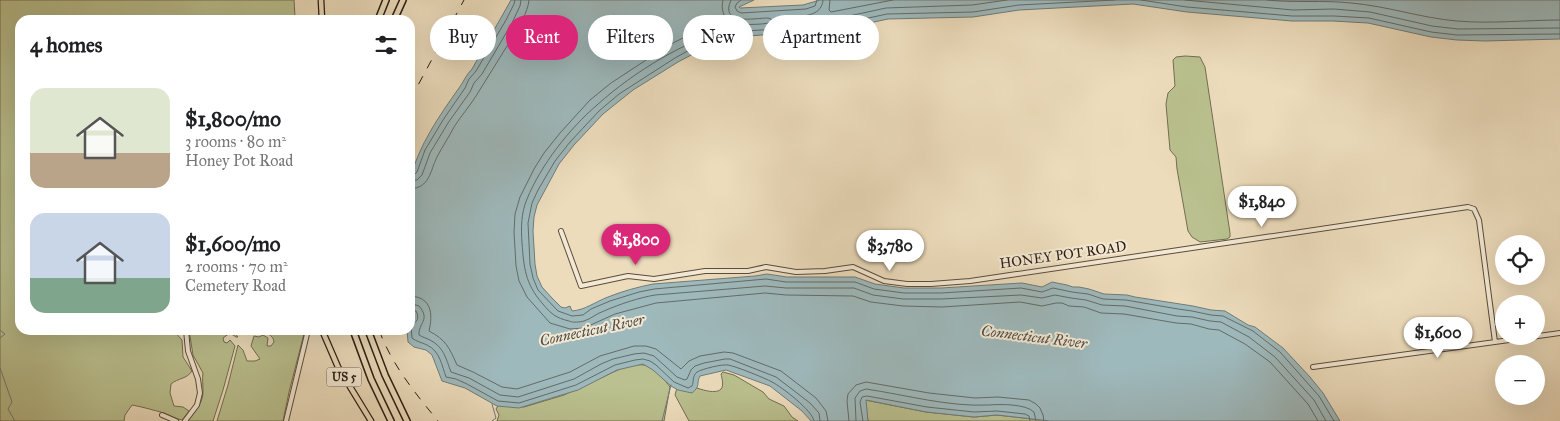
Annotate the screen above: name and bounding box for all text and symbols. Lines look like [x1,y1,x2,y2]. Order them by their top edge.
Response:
chip: Buy [430,15,496,60]
chip: Rent [506,15,578,60]
chip: Filters [588,15,673,60]
chip: New [683,15,753,60]
chip: Apartment [763,15,879,60]
icon: filters [372,31,400,59]
text: 4 homes [30,32,102,58]
text: $1,800/mo [185,106,281,132]
icon: home [70,108,130,168]
text: 3 rooms · 80 m² [185,132,286,151]
text: Honey Pot Road [185,151,293,170]
pin: $1,840 [1221,186,1303,228]
text: $1,840 [1239,192,1285,211]
pin: $1,800 [595,224,677,266]
text: $1,800 [612,230,660,249]
pin: $3,780 [849,230,931,272]
text: $1,600/mo [185,231,281,257]
icon: home [70,233,130,293]
map controls [1495,235,1545,405]
button: locate [1495,235,1545,285]
text: $3,780 [867,236,913,255]
street label: HONEY POT ROAD [998,238,1128,272]
text: 2 rooms · 70 m² [185,257,288,276]
text: Cemetery Road [185,276,286,295]
button: + [1495,295,1545,345]
water label: Connecticut River [538,310,647,350]
pin: $1,600 [1397,316,1479,359]
water label: Connecticut River [980,322,1089,353]
text: $1,600 [1415,323,1461,342]
button: − [1495,355,1545,405]
road number: US 5 [326,368,362,387]

